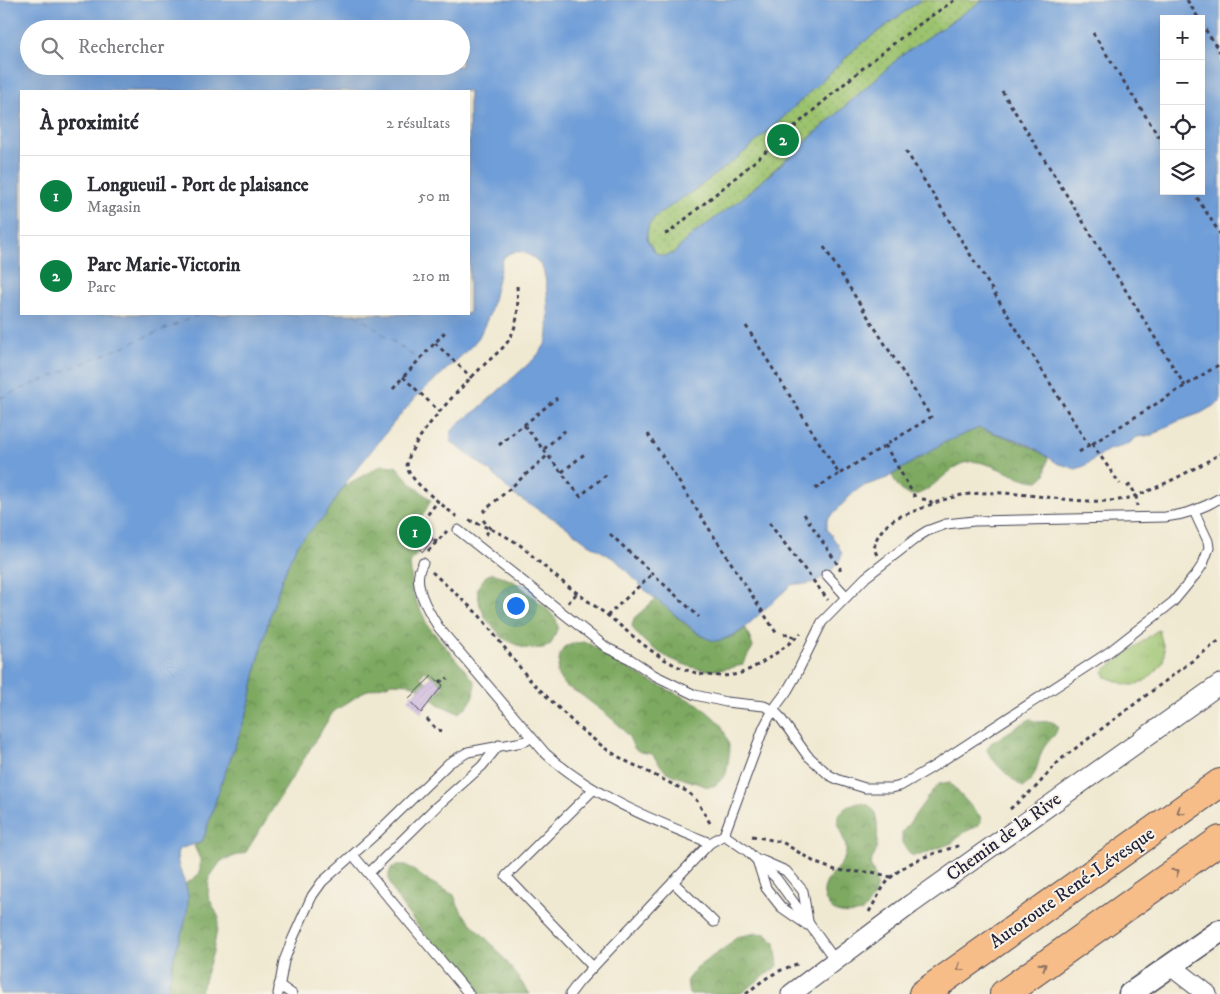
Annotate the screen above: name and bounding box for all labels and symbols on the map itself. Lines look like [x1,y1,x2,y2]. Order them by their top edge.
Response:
pin: 2 [767,121,799,159]
pin: 1 [399,513,431,551]
your location [503,593,529,619]
street label: Chemin de la Rive [942,787,1066,886]
one-way arrow [1176,805,1186,814]
street label: Autoroute René-Lévesque [985,822,1160,955]
one-way arrow [1170,869,1180,878]
one-way arrow [956,962,966,971]
one-way arrow [1037,963,1047,972]

